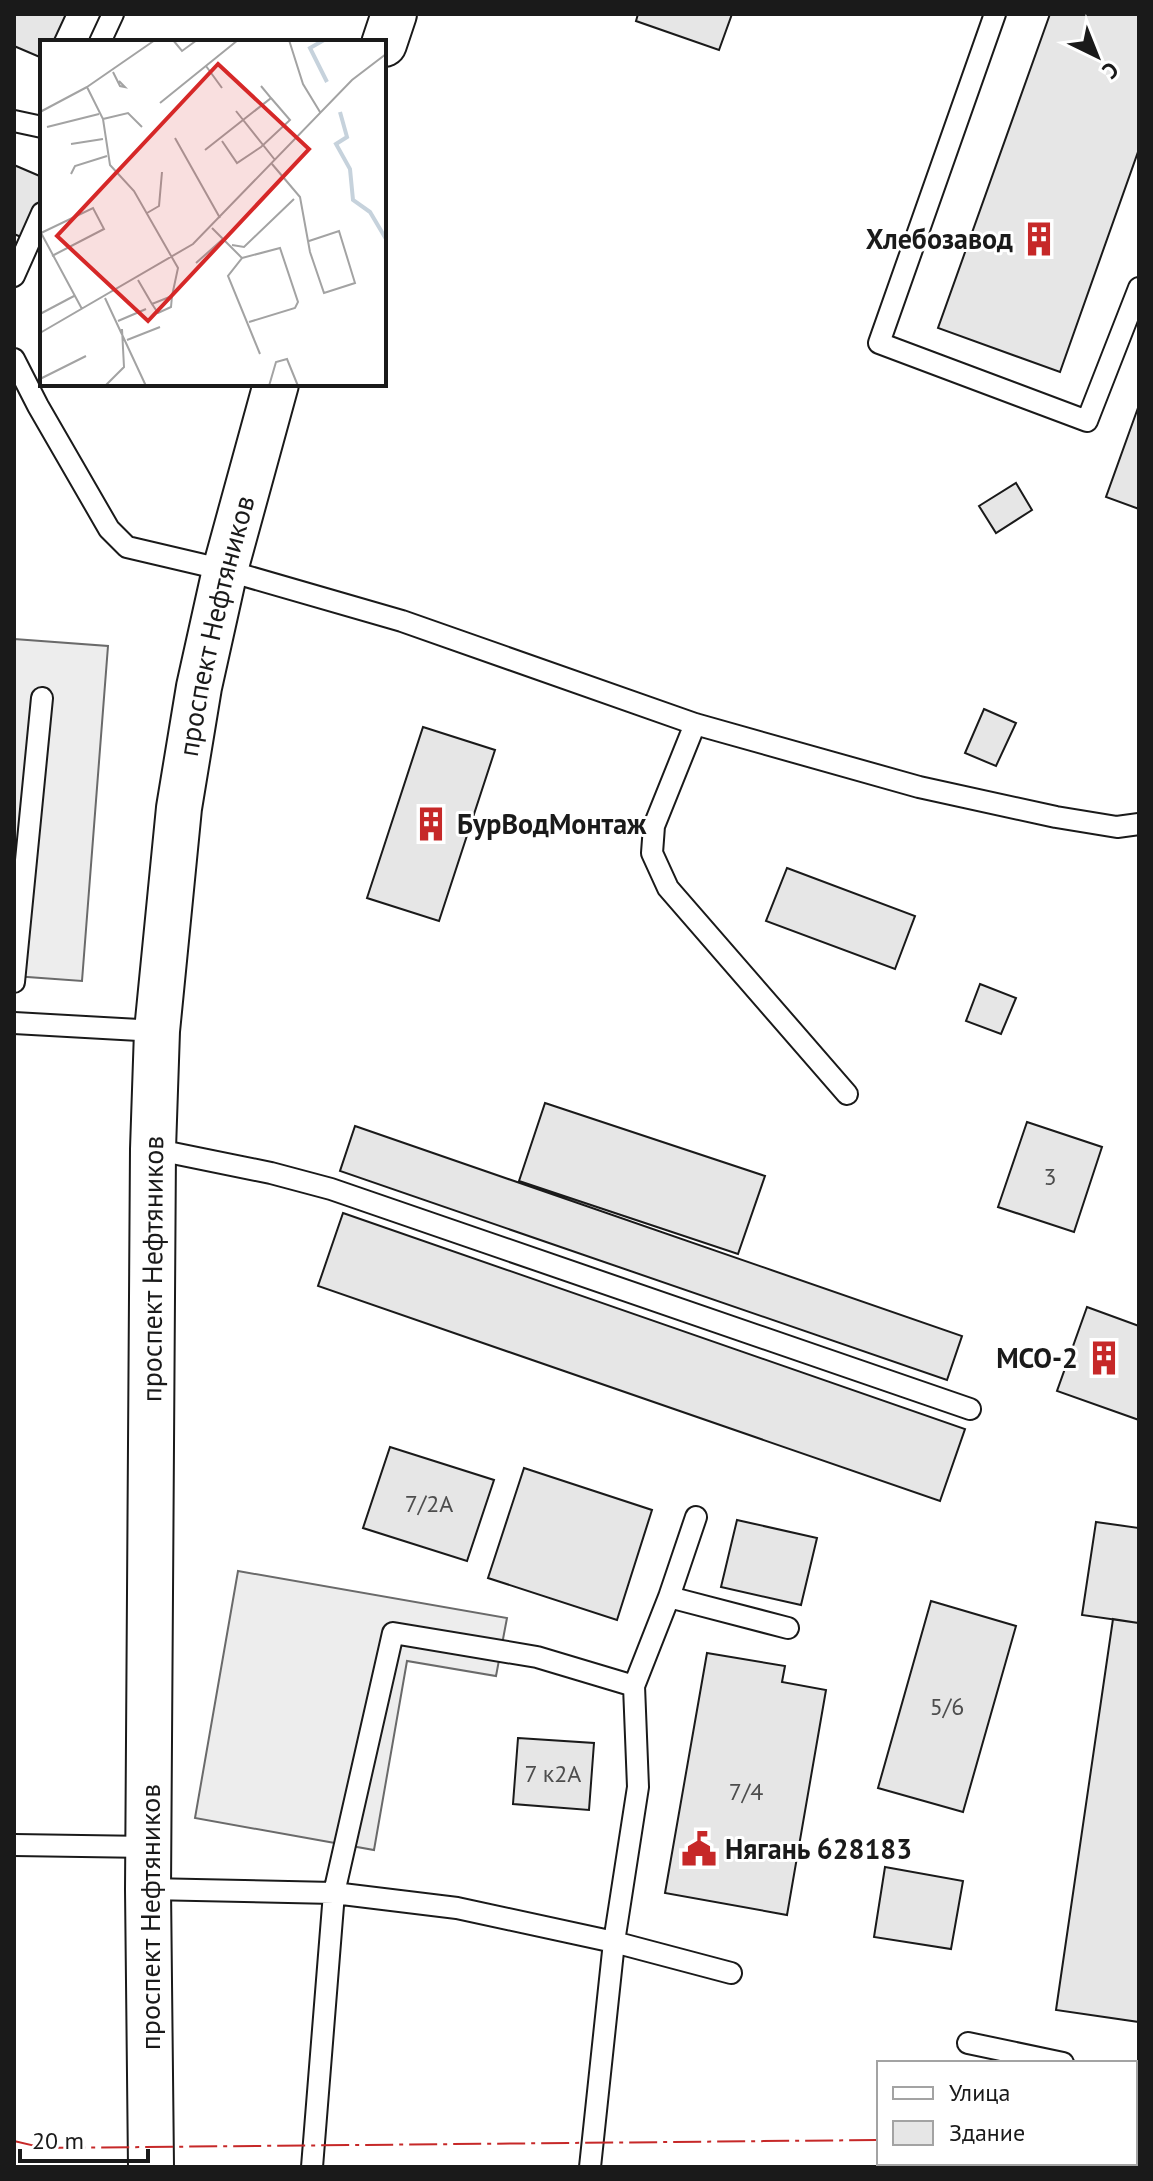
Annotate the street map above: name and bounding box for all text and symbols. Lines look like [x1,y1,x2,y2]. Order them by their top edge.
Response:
north arrow [1057,16,1137,96]
inset map [40,40,386,386]
text: С [1097,56,1125,85]
place label: Хлебозавод [866,220,1013,257]
building icon: Хлебозавод [1020,220,1058,258]
street label: проспект Нефтяников [169,491,263,759]
building icon: БурВодМонтаж [412,805,450,843]
place label: БурВодМонтаж [457,805,647,842]
street label: проспект Нефтяников [132,1135,171,1402]
house number: 3 [1043,1161,1057,1192]
place label: МСО-2 [996,1339,1078,1376]
building icon: МСО-2 [1085,1339,1123,1377]
house number: 7/2А [405,1488,453,1519]
house number: 5/6 [930,1691,964,1722]
house number: 7 к2А [525,1758,581,1789]
house number: 7/4 [729,1776,763,1807]
street label: проспект Нефтяников [131,1784,168,2050]
public building icon: Нягань 628183 [680,1830,718,1868]
place label: Нягань 628183 [725,1830,912,1867]
legend [877,2061,1137,2165]
text: Улица [949,2077,1010,2108]
scale bar [20,2113,148,2163]
text: Здание [949,2117,1025,2148]
text: 20 m [32,2125,84,2156]

